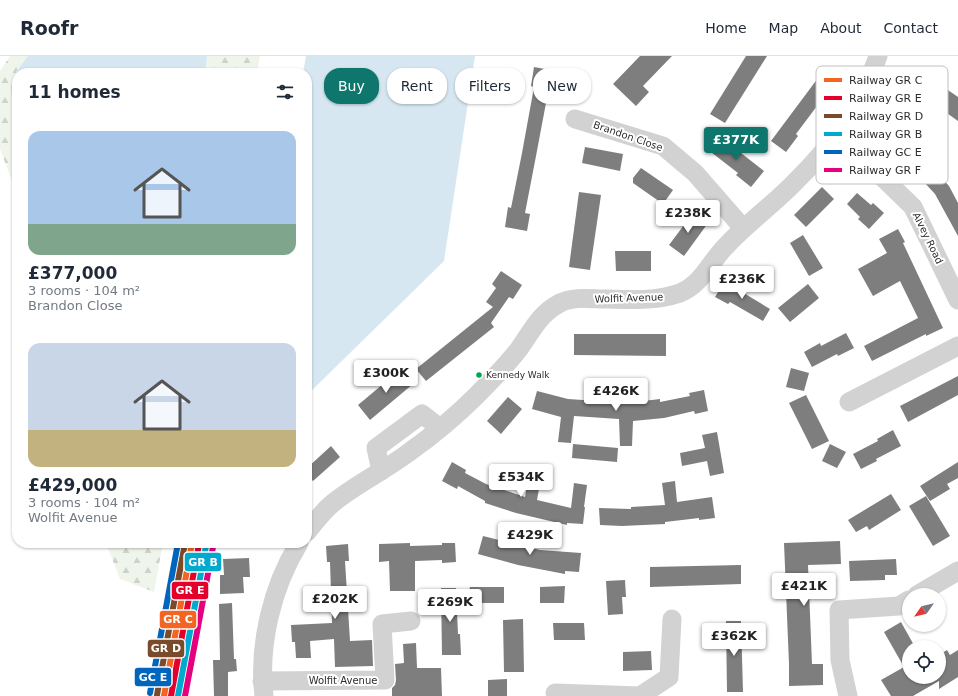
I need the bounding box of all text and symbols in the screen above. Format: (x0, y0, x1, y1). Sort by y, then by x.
text: Roofr (20, 17, 78, 39)
text: Home (705, 20, 747, 36)
text: Map (769, 20, 798, 36)
text: About (820, 20, 862, 36)
text: Contact (884, 20, 938, 36)
legend (816, 66, 948, 184)
chip: Buy (324, 68, 379, 104)
chip: Rent (387, 68, 447, 104)
chip: Filters (455, 68, 525, 104)
chip: New (533, 68, 591, 104)
text: Railway GR C (849, 74, 923, 87)
icon: filters (274, 81, 296, 103)
text: 11 homes (28, 82, 121, 102)
text: Railway GR E (849, 92, 922, 105)
text: Railway GR D (849, 110, 923, 123)
street label: Brandon Close (592, 119, 664, 153)
pin: £377K (708, 127, 764, 161)
text: Railway GR B (849, 128, 922, 141)
text: £377K (713, 132, 759, 147)
text: Railway GC E (849, 146, 922, 159)
icon: home (126, 157, 198, 229)
text: Railway GR F (849, 164, 921, 177)
pin: £238K (660, 200, 716, 234)
text: £238K (665, 205, 711, 220)
street label: Alvey Road (911, 210, 945, 266)
text: £377,000 (28, 263, 117, 283)
pin: £236K (714, 266, 770, 300)
text: £236K (719, 271, 765, 286)
text: 3 rooms · 104 m² (28, 283, 140, 298)
street label: Wolfit Avenue (594, 291, 664, 305)
text: Brandon Close (28, 298, 122, 313)
pin: £300K (358, 360, 414, 394)
text: £300K (363, 365, 409, 380)
icon: home (126, 369, 198, 441)
marker: Kennedy Walk (474, 370, 484, 380)
place label: Kennedy Walk (486, 370, 550, 380)
pin: £426K (588, 378, 644, 412)
text: £426K (593, 383, 639, 398)
pin: £534K (493, 464, 549, 498)
text: £534K (498, 469, 544, 484)
text: £429,000 (28, 475, 117, 495)
text: 3 rooms · 104 m² (28, 495, 140, 510)
text: Wolfit Avenue (28, 510, 117, 525)
pin: £429K (502, 522, 558, 556)
text: £429K (507, 527, 553, 542)
line badge: GR B (184, 552, 222, 572)
text: GR B (188, 556, 218, 569)
pin: £421K (776, 573, 832, 607)
text: £421K (781, 578, 827, 593)
line badge: GR E (171, 581, 209, 600)
text: GR E (176, 584, 204, 597)
pin: £202K (307, 586, 363, 620)
north arrow (902, 588, 946, 632)
map controls (902, 588, 946, 684)
pin: £269K (422, 589, 478, 623)
text: £202K (312, 591, 358, 606)
text: £269K (427, 594, 473, 609)
line badge: GR C (159, 610, 197, 629)
text: GR C (163, 613, 193, 626)
pin: £362K (706, 623, 762, 657)
text: £362K (711, 628, 757, 643)
line badge: GR D (147, 639, 185, 658)
button: locate (902, 640, 946, 684)
text: GR D (151, 642, 181, 655)
line badge: GC E (134, 667, 172, 687)
text: GC E (139, 671, 167, 684)
street label: Wolfit Avenue (309, 675, 377, 686)

